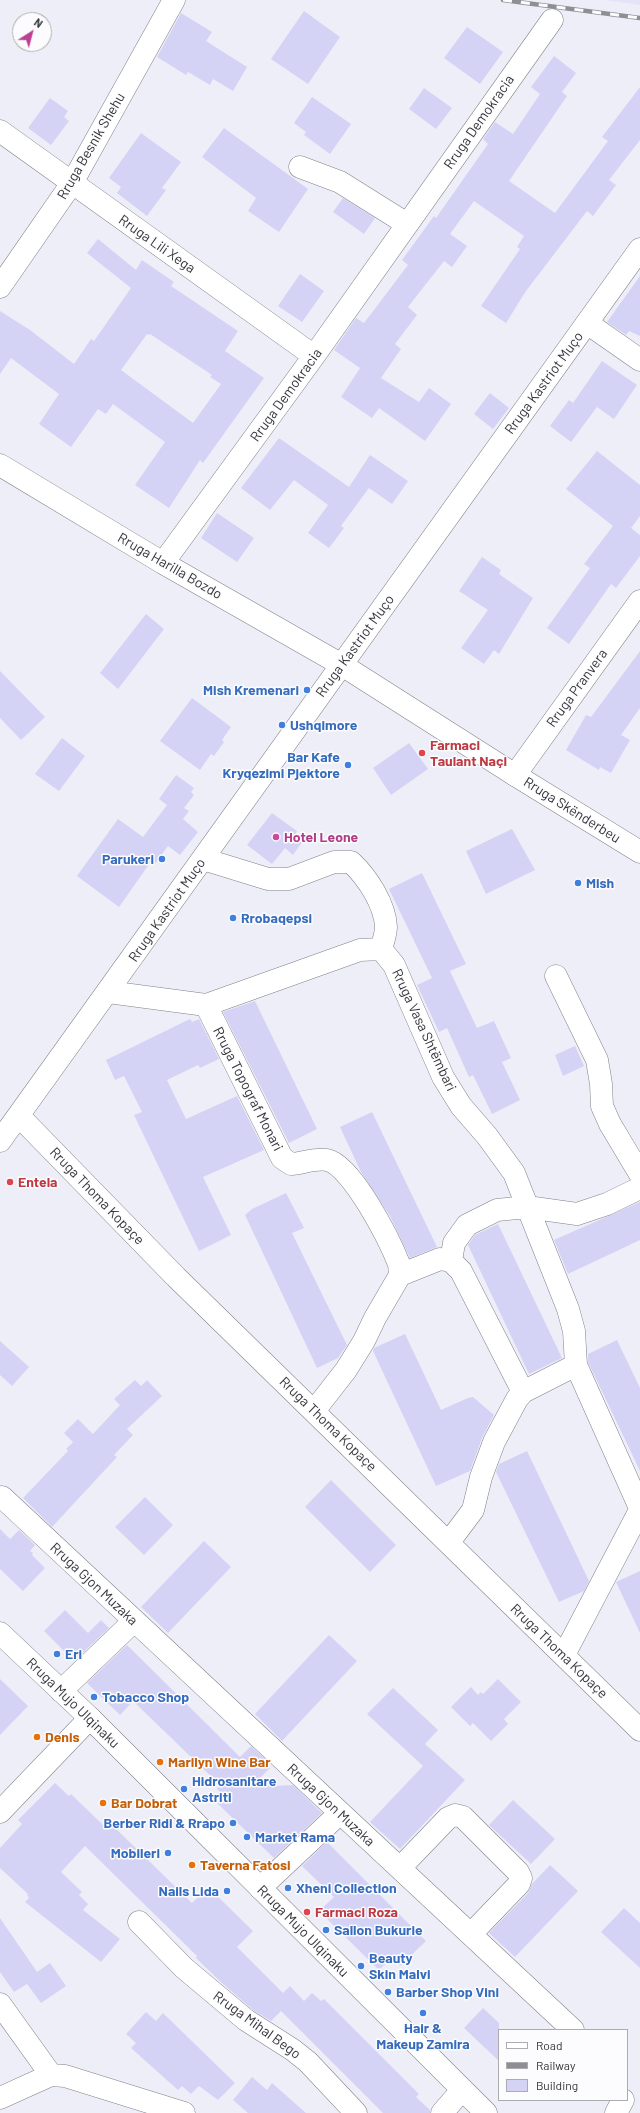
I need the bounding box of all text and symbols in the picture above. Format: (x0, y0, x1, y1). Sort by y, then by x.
north arrow (12, 12, 52, 52)
text: N (32, 15, 46, 30)
street label: Rruga Demokracia (440, 72, 518, 172)
street label: Rruga Besnik Shehu (54, 90, 128, 202)
street label: Rruga Lili Xega (115, 211, 199, 277)
street label: Rruga Kastriot Muço (501, 328, 587, 438)
street label: Rruga Demokracia (247, 345, 325, 445)
street label: Rruga Harilla Bozdo (115, 529, 225, 603)
street label: Rruga Kastriot Muço (312, 591, 398, 701)
street label: Rruga Pranvera (543, 646, 611, 730)
place label: Mish Kremenari (203, 682, 299, 698)
marker: Mish Kremenari (302, 685, 312, 695)
place label: Ushqimore (290, 717, 357, 733)
marker: Ushqimore (277, 720, 287, 730)
place label: Farmaci Taulant Naçi (430, 737, 507, 770)
marker: Farmaci Taulant Naçi (417, 748, 427, 758)
place label: Bar Kafe Kryqezimi Pjektore (223, 749, 340, 782)
marker: Bar Kafe Kryqezimi Pjektore (343, 760, 353, 770)
street label: Rruga Skënderbeu (520, 773, 624, 847)
place label: Hotel Leone (284, 829, 358, 845)
marker: Hotel Leone (271, 832, 281, 842)
place label: Parukeri (102, 851, 154, 867)
marker: Parukeri (157, 854, 167, 864)
street label: Rruga Kastriot Muço (125, 855, 209, 965)
place label: Mish (586, 875, 614, 891)
marker: Mish (573, 878, 583, 888)
place label: Rrobaqepsi (241, 910, 312, 926)
marker: Rrobaqepsi (228, 913, 238, 923)
street label: Rruga Vasa Shtëmbari (388, 966, 460, 1094)
street label: Rruga Topograf Monari (209, 1024, 287, 1154)
street label: Rruga Thoma Kopaçe (46, 1144, 148, 1248)
place label: Entela (18, 1174, 58, 1190)
marker: Entela (5, 1177, 15, 1187)
street label: Rruga Thoma Kopaçe (276, 1373, 380, 1475)
street label: Rruga Gjon Muzaka (47, 1539, 141, 1629)
street label: Rruga Thoma Kopaçe (507, 1600, 611, 1702)
place label: Eri (65, 1646, 82, 1662)
marker: Eri (52, 1649, 62, 1659)
street label: Rruga Mujo Ulqinaku (23, 1654, 123, 1752)
place label: Tobacco Shop (102, 1689, 189, 1705)
marker: Tobacco Shop (89, 1692, 99, 1702)
place label: Denis (45, 1729, 80, 1745)
marker: Denis (32, 1732, 42, 1742)
place label: Marilyn Wine Bar (168, 1754, 271, 1770)
marker: Marilyn Wine Bar (155, 1757, 165, 1767)
street label: Rruga Gjon Muzaka (284, 1760, 378, 1850)
place label: Hidrosanitare Astriti (192, 1773, 276, 1806)
marker: Hidrosanitare Astriti (179, 1784, 189, 1794)
place label: Bar Dobrat (111, 1795, 177, 1811)
marker: Bar Dobrat (98, 1798, 108, 1808)
place label: Berber Ridi & Rrapo (104, 1815, 225, 1831)
marker: Berber Ridi & Rrapo (228, 1818, 238, 1828)
place label: Market Rama (255, 1829, 335, 1845)
marker: Market Rama (242, 1832, 252, 1842)
place label: Mobileri (111, 1845, 160, 1861)
marker: Mobileri (163, 1848, 173, 1858)
place label: Taverna Fatosi (200, 1857, 291, 1873)
marker: Taverna Fatosi (187, 1860, 197, 1870)
place label: Xheni Collection (296, 1880, 397, 1896)
street label: Rruga Mujo Ulqinaku (254, 1882, 352, 1980)
place label: Nails Lida (159, 1883, 219, 1899)
marker: Xheni Collection (283, 1883, 293, 1893)
marker: Nails Lida (222, 1886, 232, 1896)
place label: Farmaci Roza (315, 1904, 398, 1920)
marker: Farmaci Roza (302, 1907, 312, 1917)
place label: Sallon Bukurie (334, 1922, 423, 1938)
marker: Sallon Bukurie (321, 1925, 331, 1935)
place label: Beauty Skin Malvi (369, 1950, 430, 1982)
marker: Beauty Skin Malvi (356, 1961, 366, 1971)
place label: Barber Shop Vini (396, 1984, 499, 2000)
marker: Barber Shop Vini (383, 1987, 393, 1997)
street label: Rruga Mihal Bego (210, 1988, 304, 2062)
marker: Hair & Makeup Zamira (418, 2008, 428, 2018)
place label: Hair & Makeup Zamira (376, 2020, 470, 2052)
legend (498, 2029, 628, 2101)
text: Road (536, 2038, 563, 2052)
text: Railway (536, 2058, 575, 2072)
text: Building (536, 2078, 578, 2092)

